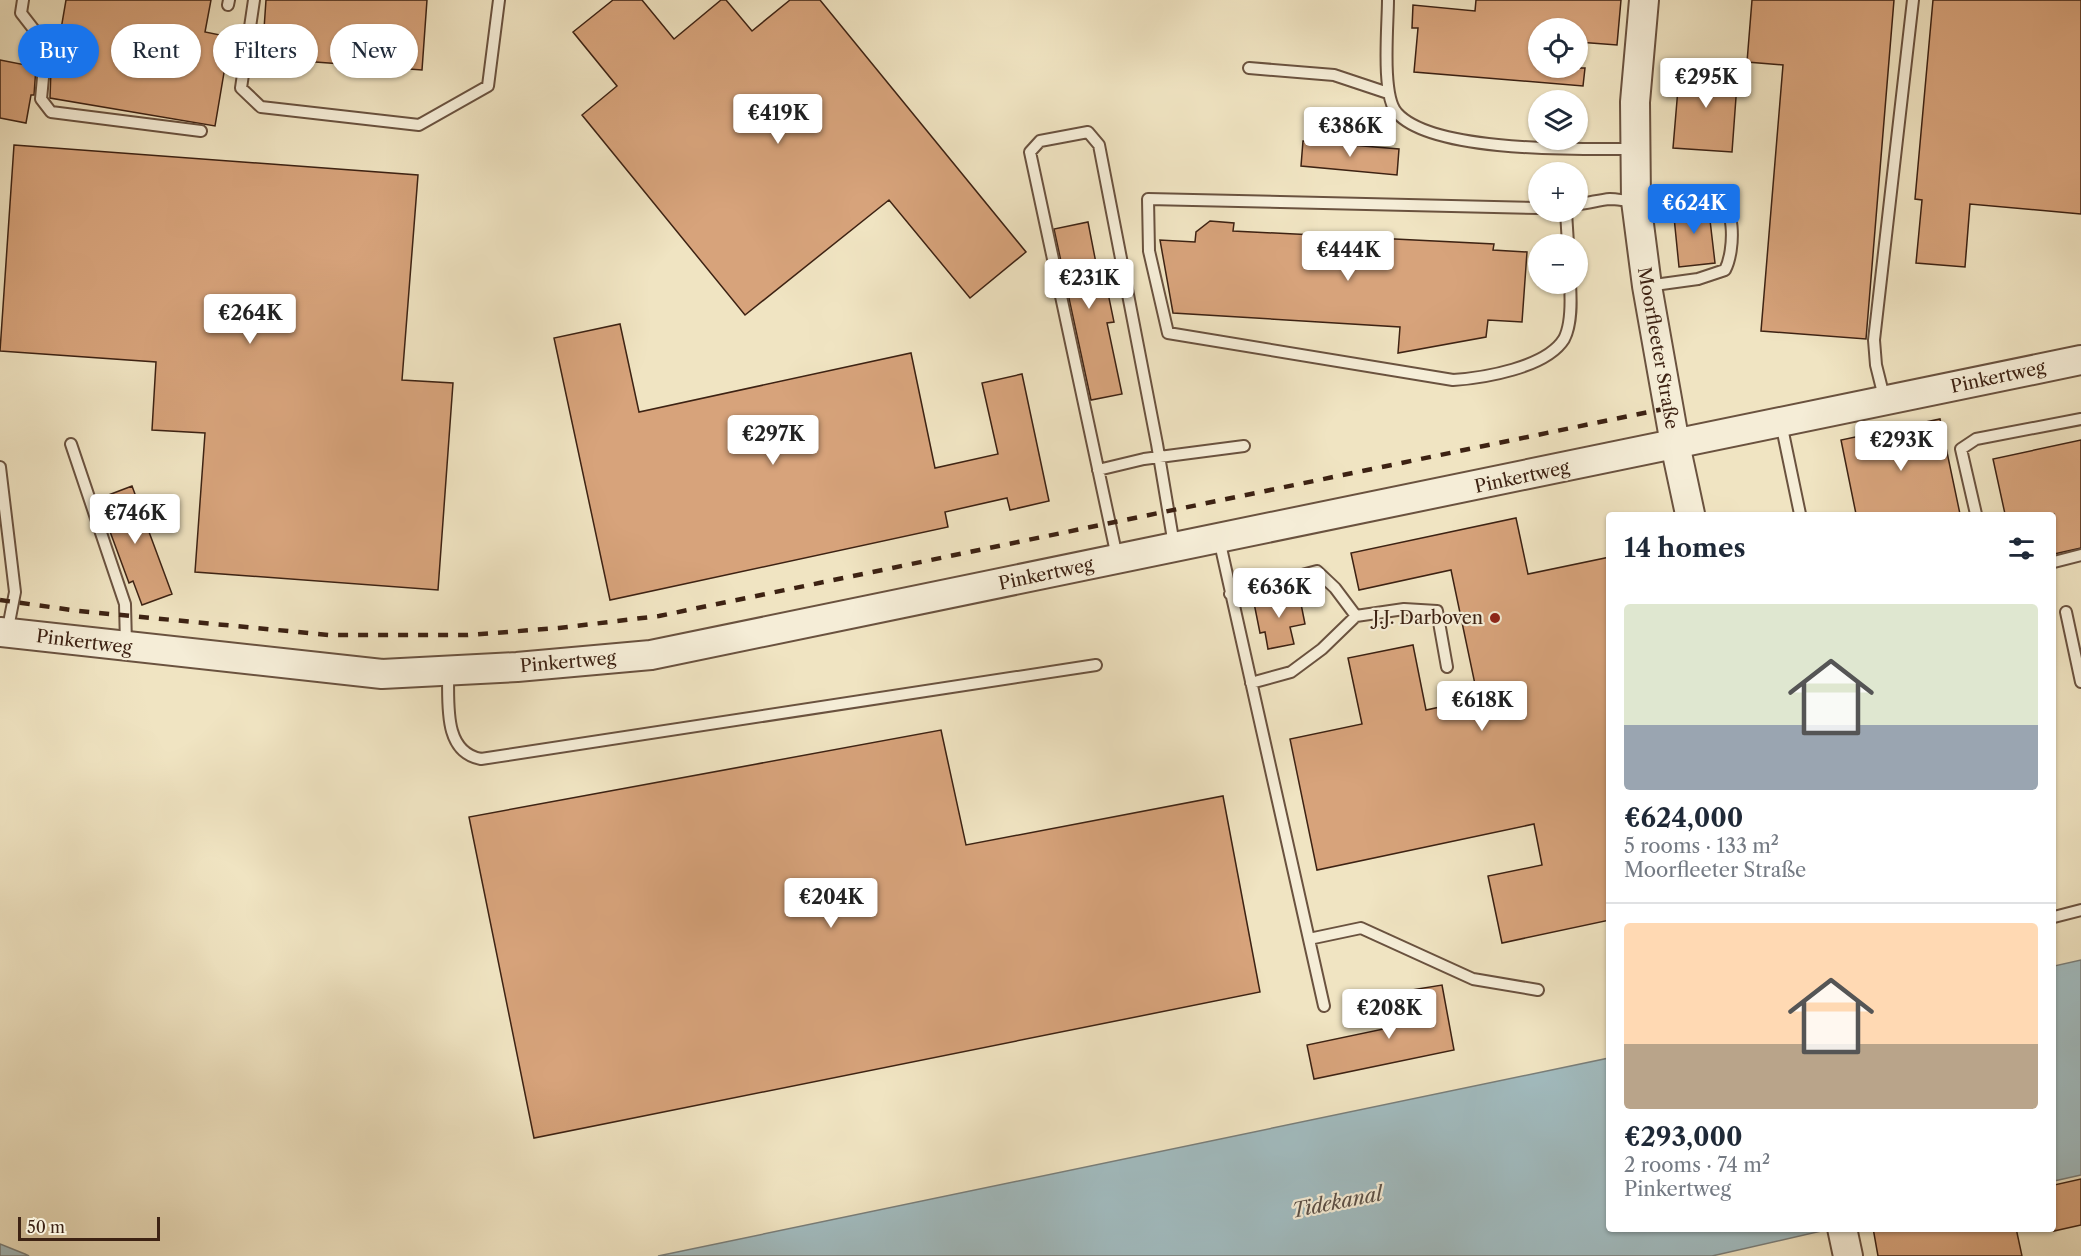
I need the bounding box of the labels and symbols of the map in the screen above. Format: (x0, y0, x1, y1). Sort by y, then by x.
pin: €295K (1664, 58, 1748, 109)
pin: €419K (736, 94, 820, 145)
pin: €386K (1308, 107, 1392, 158)
pin: €624K (1652, 184, 1736, 235)
pin: €444K (1306, 231, 1390, 282)
pin: €231K (1047, 259, 1131, 310)
street label: Moorfleeter Straße (1633, 265, 1683, 431)
pin: €264K (208, 294, 292, 345)
street label: Pinkertweg (1949, 356, 2048, 398)
pin: €297K (731, 415, 815, 466)
pin: €293K (1859, 421, 1943, 472)
street label: Pinkertweg (1473, 456, 1572, 498)
pin: €746K (93, 494, 177, 545)
street label: Pinkertweg (997, 553, 1096, 595)
pin: €636K (1237, 568, 1321, 619)
place label: J.J. Darboven (1370, 607, 1483, 629)
marker: J.J. Darboven (1488, 611, 1502, 625)
street label: Pinkertweg (35, 625, 134, 659)
street label: Pinkertweg (519, 647, 617, 677)
pin: €618K (1440, 681, 1524, 732)
pin: €204K (789, 878, 873, 929)
pin: €208K (1347, 989, 1431, 1040)
water label: Tidekanal (1290, 1181, 1387, 1223)
scale bar (18, 1214, 160, 1242)

